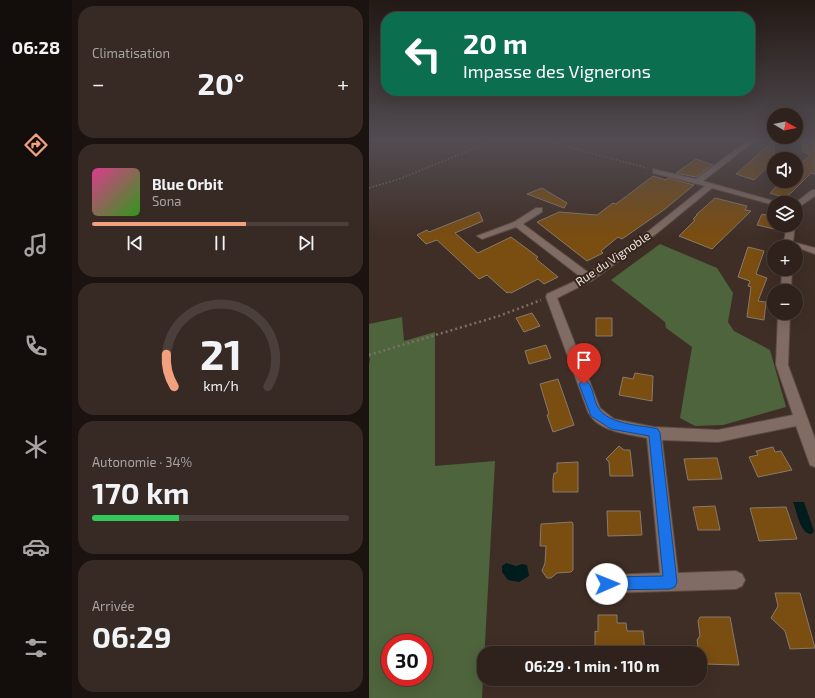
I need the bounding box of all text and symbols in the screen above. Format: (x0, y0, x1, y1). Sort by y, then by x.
text: 20 m (463, 26, 528, 60)
icon: left (397, 28, 449, 80)
text: 06:28 (12, 36, 60, 58)
text: Climatisation (92, 45, 170, 61)
text: Impasse des Vignerons (463, 60, 651, 82)
text: 20° (198, 65, 244, 101)
text: − (92, 70, 105, 96)
text: + (337, 70, 349, 96)
north arrow (767, 108, 803, 144)
map controls (767, 108, 803, 320)
icon: directions (22, 131, 50, 159)
button: sound (767, 152, 803, 188)
text: Blue Orbit (152, 175, 223, 193)
text: Sona (152, 193, 181, 209)
button: layers (767, 196, 803, 232)
street label: Rue du Vignoble (572, 228, 652, 288)
icon: music (22, 231, 50, 259)
icon: previous (124, 232, 146, 254)
icon: pause (209, 232, 231, 254)
icon: next (295, 232, 317, 254)
button: + (767, 240, 803, 276)
button: − (767, 284, 803, 320)
text: 21 (199, 328, 242, 378)
icon: phone (22, 332, 50, 360)
pin (567, 343, 601, 384)
icon: arrive (573, 349, 595, 371)
text: km/h (203, 377, 238, 394)
icon: climate (22, 433, 50, 461)
text: Autonomie · 34% (92, 454, 192, 470)
text: 170 km (92, 474, 189, 510)
icon: car (22, 533, 50, 561)
position arrow (586, 563, 628, 605)
text: Arrivée (92, 598, 135, 614)
text: 06:29 (92, 618, 171, 654)
icon: filters (22, 634, 50, 662)
speed limit sign: 30 (381, 634, 433, 686)
text: 06:29 · 1 min · 110 m (524, 657, 660, 675)

